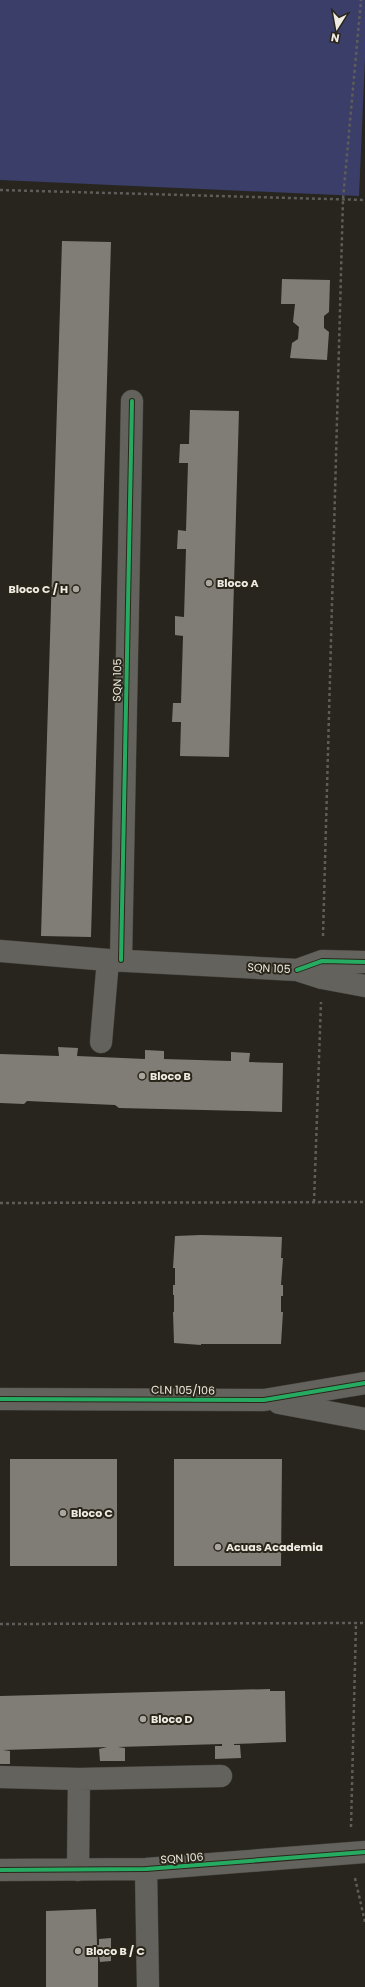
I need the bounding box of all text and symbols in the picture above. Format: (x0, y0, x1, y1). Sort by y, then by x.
north arrow (317, 8, 357, 48)
text: N (330, 29, 341, 46)
place label: Bloco A (217, 575, 259, 591)
marker: Bloco A (204, 578, 214, 588)
place label: Bloco C / H (8, 581, 68, 597)
marker: Bloco C / H (71, 584, 81, 594)
street label: SQN 105 (109, 658, 125, 702)
street label: SQN 105 (247, 959, 291, 977)
place label: Bloco B (150, 1068, 191, 1084)
marker: Bloco B (137, 1071, 147, 1081)
street label: CLN 105/106 (151, 1381, 215, 1399)
place label: Bloco C (71, 1505, 113, 1521)
marker: Bloco C (58, 1508, 68, 1518)
place label: Acuas Academia (226, 1539, 323, 1555)
marker: Acuas Academia (213, 1542, 223, 1552)
place label: Bloco D (151, 1711, 193, 1727)
marker: Bloco D (138, 1714, 148, 1724)
street label: SQN 106 (160, 1849, 204, 1867)
place label: Bloco B / C (86, 1943, 145, 1959)
marker: Bloco B / C (73, 1946, 83, 1956)

